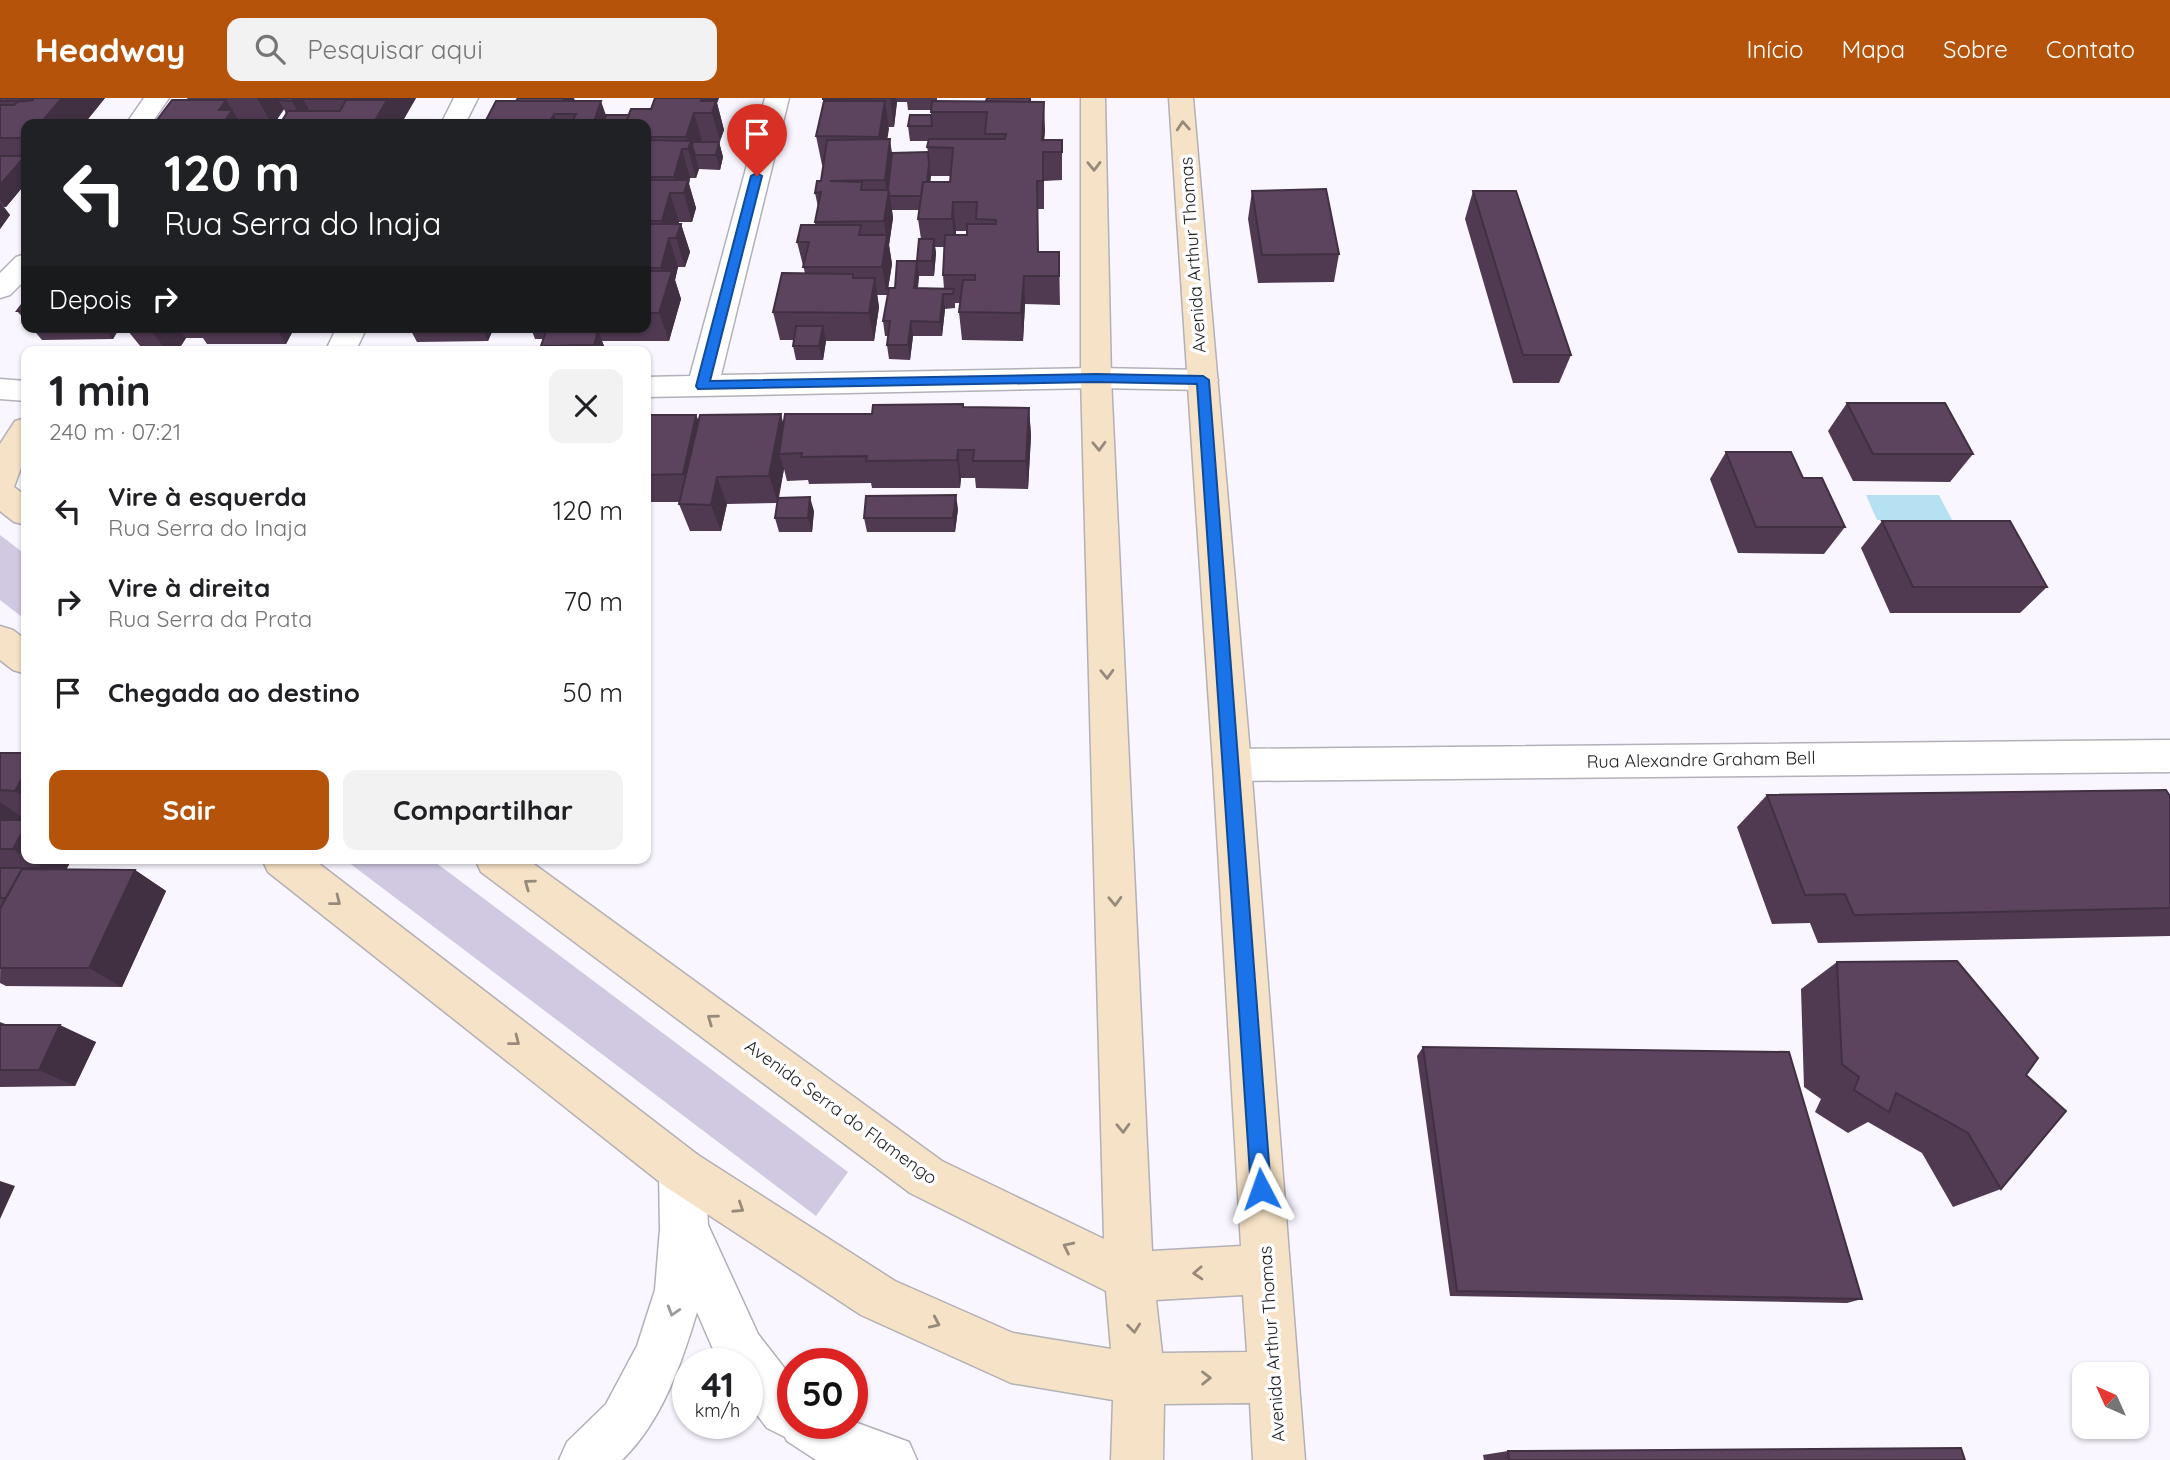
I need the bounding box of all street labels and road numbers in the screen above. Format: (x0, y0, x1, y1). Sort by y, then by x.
street label: Avenida Arthur Thomas (1174, 156, 1211, 354)
street label: Rua Alexandre Graham Bell (1586, 746, 1816, 773)
street label: Avenida Serra do Flamengo (741, 1034, 942, 1189)
street label: Avenida Arthur Thomas (1253, 1245, 1290, 1443)

